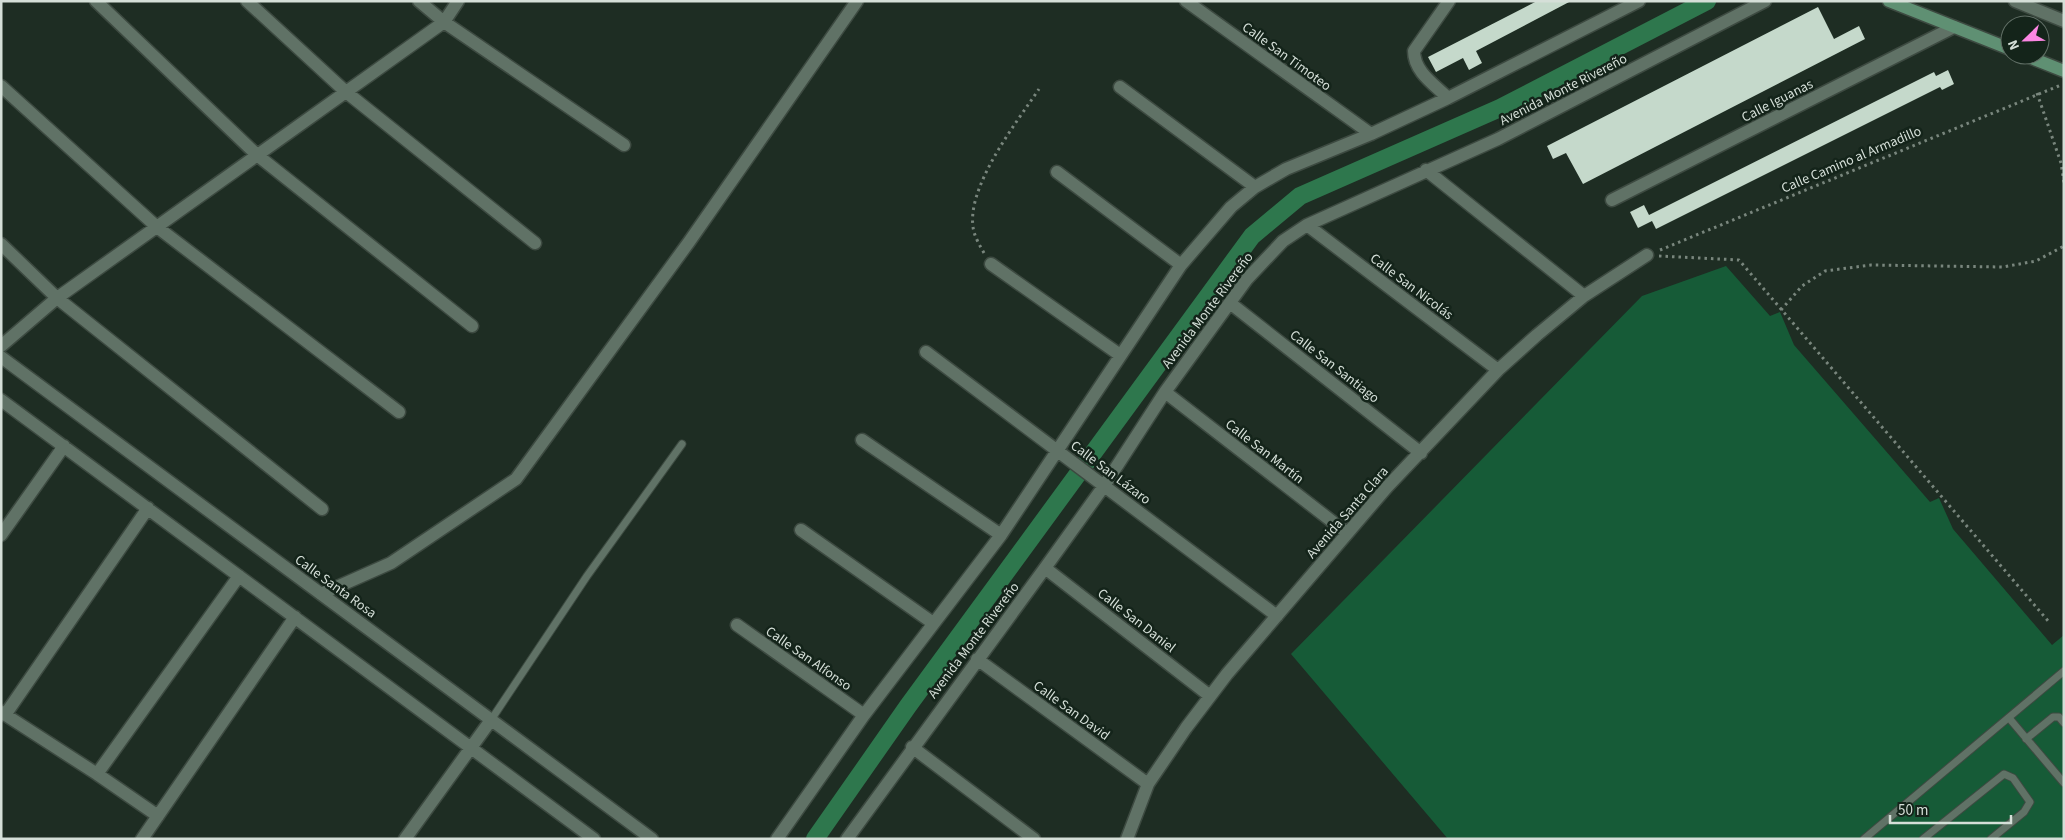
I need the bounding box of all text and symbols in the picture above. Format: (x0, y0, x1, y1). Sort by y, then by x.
north arrow (2000, 15, 2050, 65)
street label: Calle San Timoteo (1238, 18, 1335, 96)
text: N (2003, 36, 2025, 53)
street label: Avenida Monte Rivereño (1496, 49, 1631, 131)
street label: Calle Iguanas (1738, 74, 1817, 127)
street label: Calle Camino al Armadillo (1778, 121, 1925, 199)
street label: Avenida Monte Rivereño (1157, 248, 1258, 373)
street label: Calle San Nicolás (1366, 249, 1457, 325)
street label: Calle San Santiago (1285, 325, 1383, 408)
street label: Calle San Martín (1221, 415, 1308, 489)
street label: Calle San Lázaro (1066, 436, 1155, 510)
street label: Avenida Santa Clara (1302, 462, 1393, 563)
street label: Calle Santa Rosa (290, 550, 380, 623)
street label: Avenida Monte Rivereño (923, 578, 1024, 703)
street label: Calle San Daniel (1093, 584, 1180, 658)
street label: Calle San Alfonso (761, 622, 855, 696)
street label: Calle San David (1029, 676, 1114, 745)
scale bar (1890, 792, 2011, 824)
text: 50 m (1898, 800, 1928, 821)

